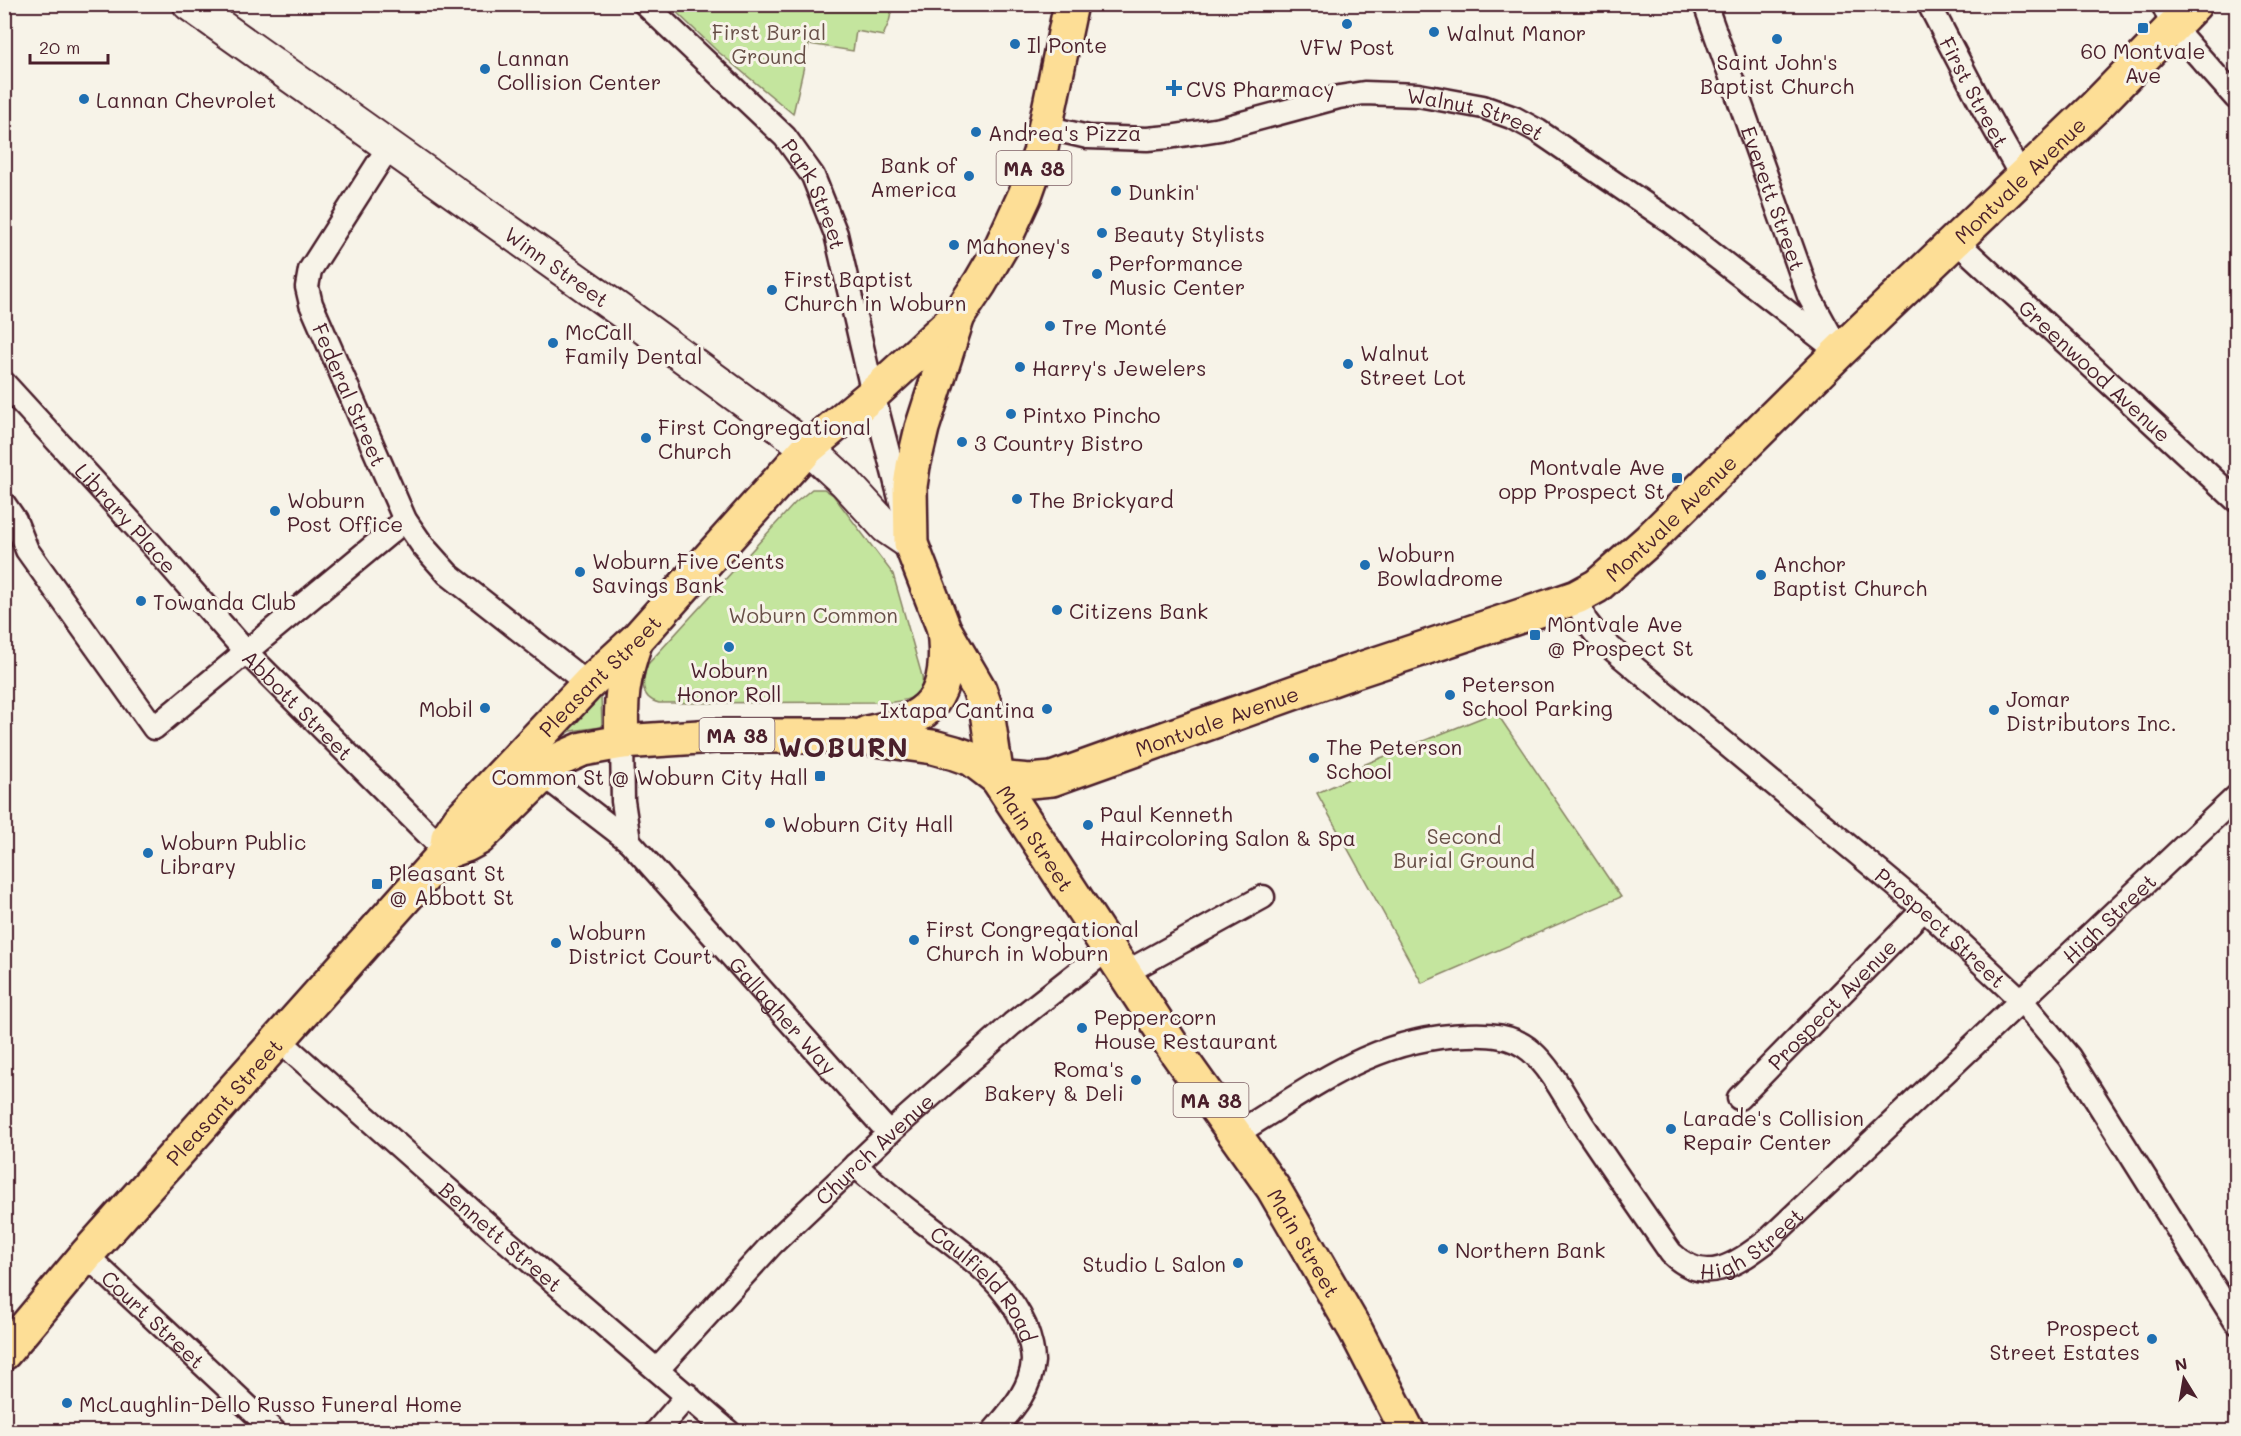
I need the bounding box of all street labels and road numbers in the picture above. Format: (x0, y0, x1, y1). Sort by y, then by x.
street label: First Street (1935, 32, 2016, 152)
street label: Walnut Street (1407, 81, 1550, 145)
street label: Montvale Avenue (1948, 110, 2091, 249)
street label: Everett Street (1736, 122, 1812, 274)
street label: Park Street (777, 133, 853, 252)
road number: MA 38 (996, 151, 1072, 185)
street label: Winn Street (500, 220, 615, 312)
street label: Greenwood Avenue (2014, 293, 2177, 447)
street label: Federal Street (307, 318, 393, 470)
street label: Montvale Avenue (1599, 448, 1742, 587)
street label: Library Place (70, 457, 183, 578)
street label: Pleasant Street (532, 609, 666, 742)
street label: Abbott Street (237, 643, 360, 766)
street label: Montvale Avenue (1131, 679, 1302, 762)
road number: MA 38 (700, 718, 774, 752)
street label: Main Street (991, 779, 1081, 896)
street label: Prospect Street (1870, 861, 2012, 993)
street label: High Street (2056, 867, 2161, 968)
street label: Prospect Avenue (1761, 932, 1902, 1075)
street label: Gallagher Way (724, 950, 843, 1079)
street label: Pleasant Street (159, 1032, 287, 1171)
road number: MA 38 (1174, 1083, 1248, 1117)
street label: Church Avenue (809, 1087, 939, 1210)
street label: Bennett Street (434, 1175, 569, 1297)
street label: Main Street (1262, 1183, 1347, 1302)
street label: High Street (1700, 1201, 1808, 1284)
street label: Caulfield Road (926, 1219, 1043, 1345)
street label: Court Street (96, 1263, 211, 1374)

